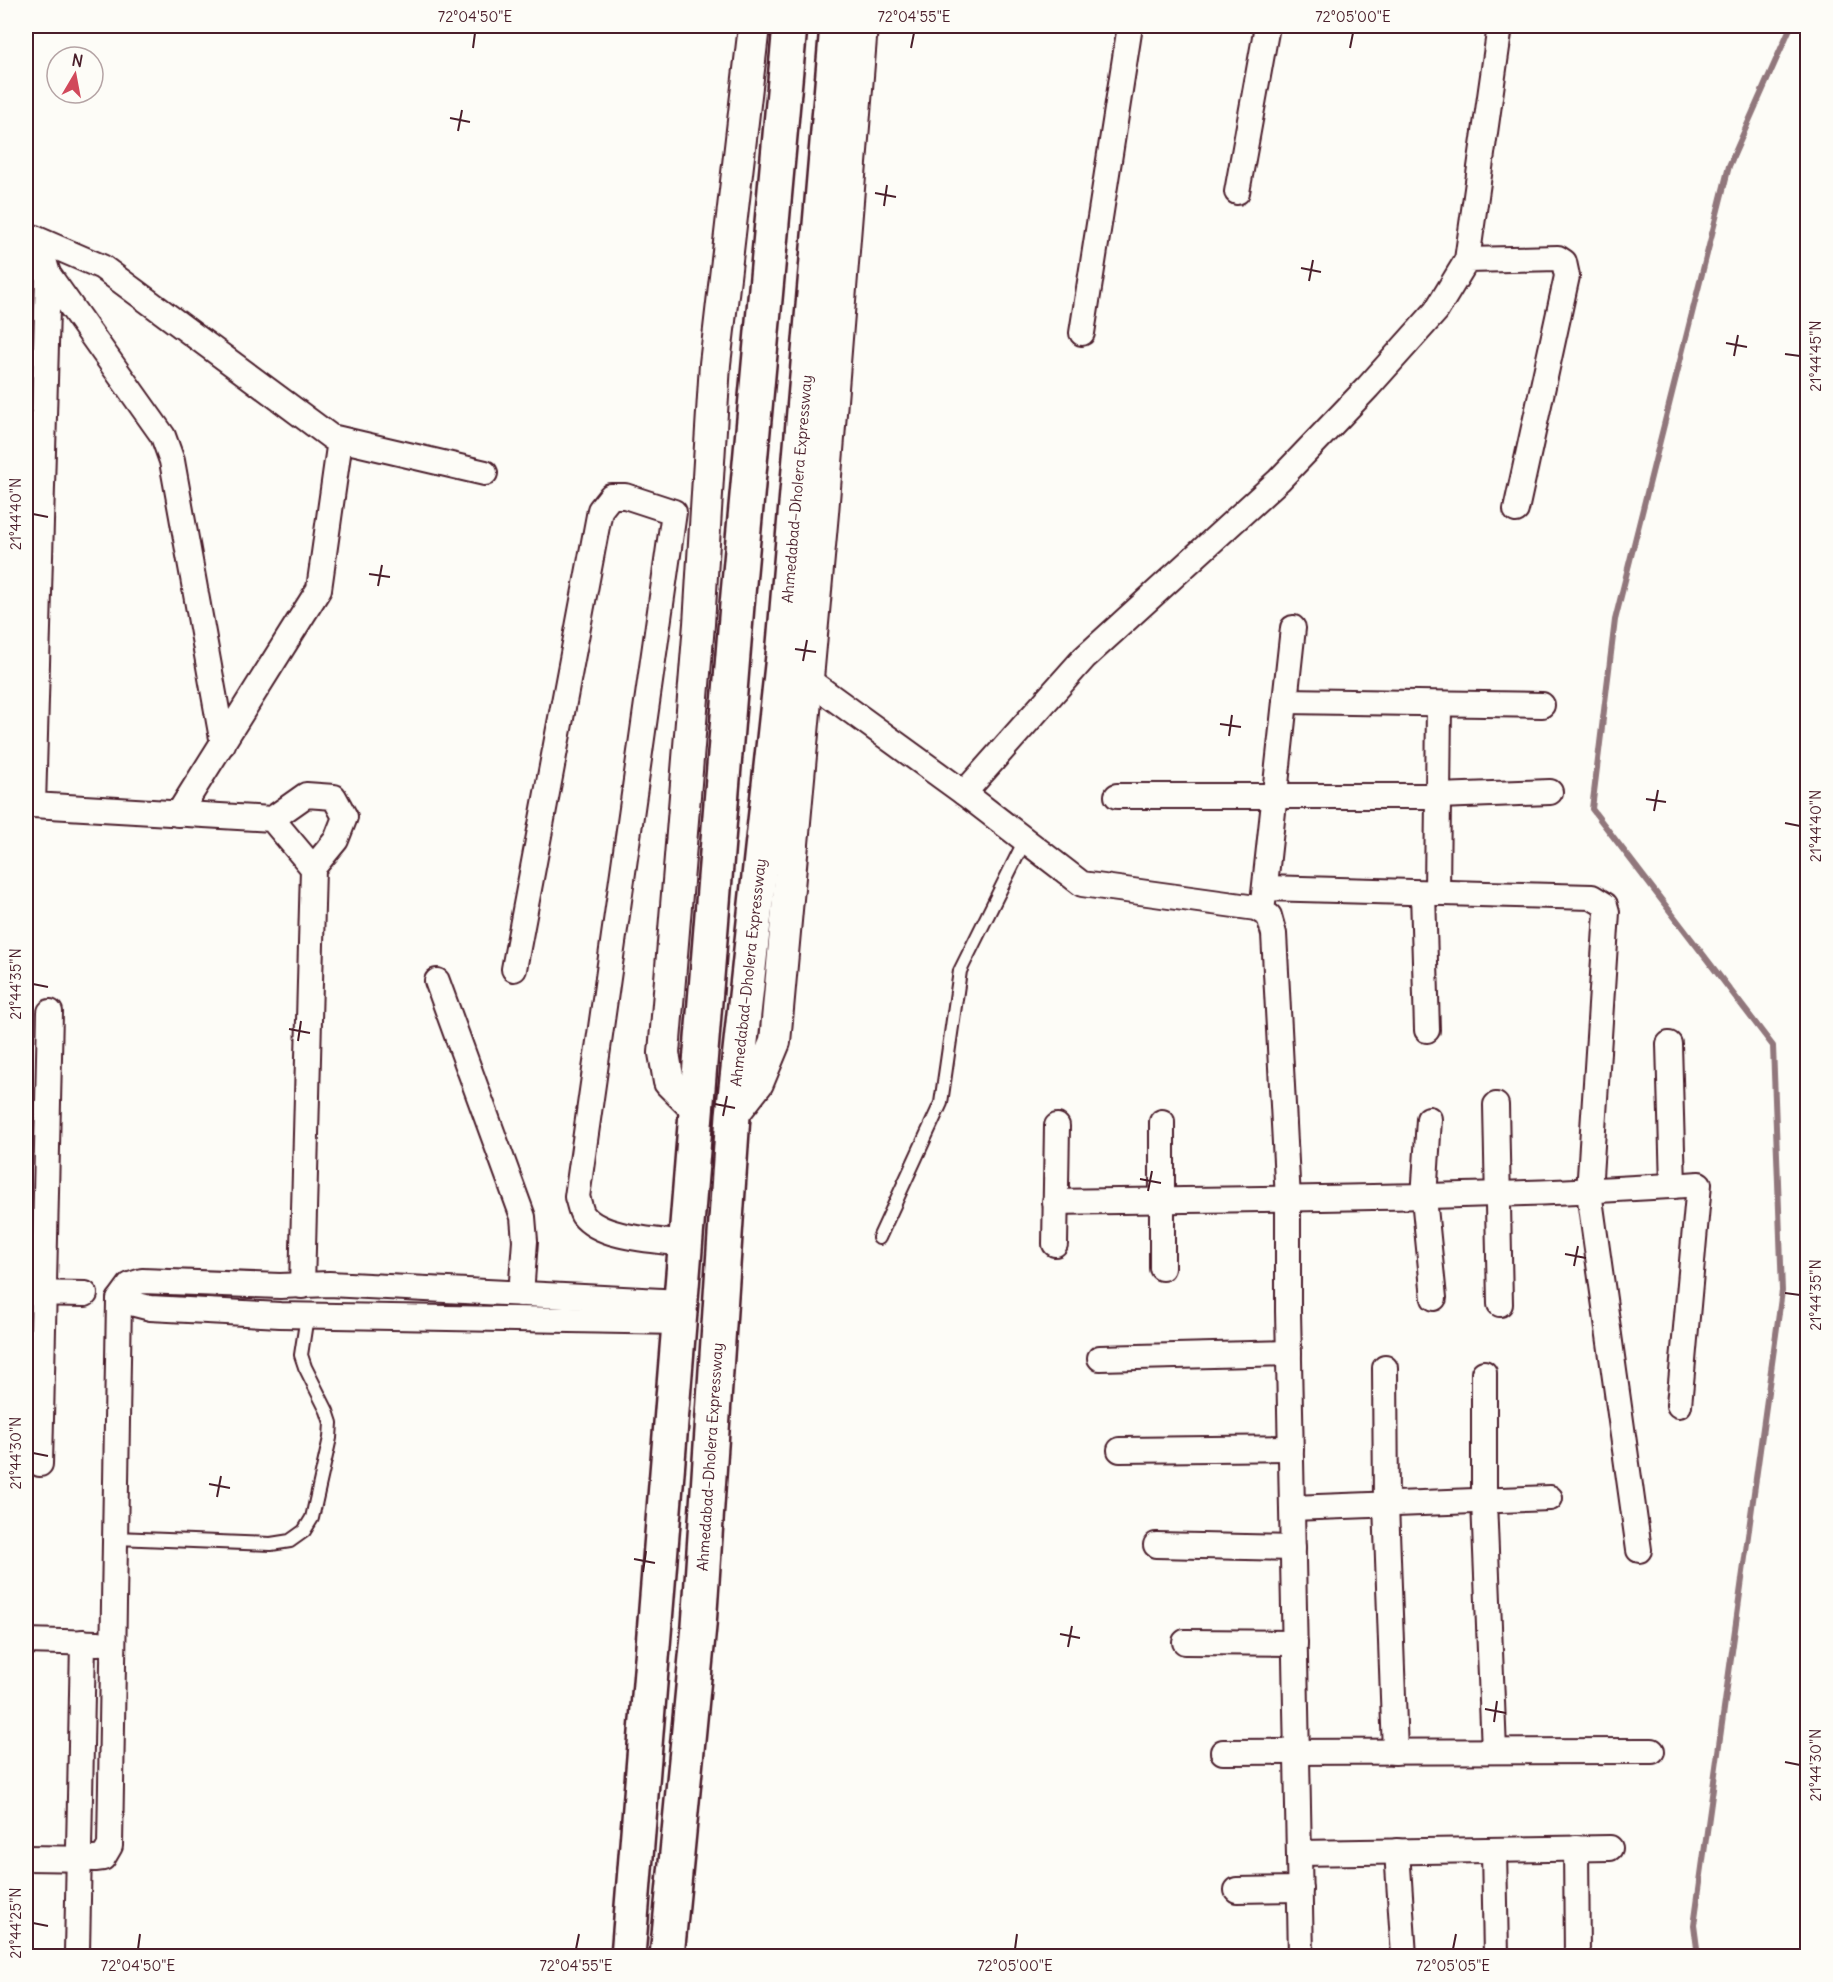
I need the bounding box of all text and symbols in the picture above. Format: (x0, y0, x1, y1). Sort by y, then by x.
text: 72°04'50"E (438, 7, 512, 26)
text: 72°04'55"E (877, 7, 951, 26)
text: 72°05'00"E (1315, 7, 1391, 26)
north arrow (45, 45, 105, 105)
text: N (70, 49, 85, 71)
text: 21°44'45"N (1806, 320, 1825, 392)
street label: Ahmedabad–Dholera Expressway (778, 374, 816, 604)
text: 21°44'40"N (6, 478, 25, 550)
text: 21°44'40"N (1806, 790, 1825, 862)
street label: Ahmedabad–Dholera Expressway (726, 858, 770, 1087)
text: 21°44'35"N (6, 948, 25, 1020)
text: 21°44'35"N (1806, 1259, 1825, 1331)
street label: Ahmedabad–Dholera Expressway (693, 1342, 727, 1572)
text: 21°44'30"N (6, 1417, 25, 1489)
text: 21°44'30"N (1806, 1729, 1825, 1801)
text: 21°44'25"N (6, 1887, 25, 1959)
text: 72°04'50"E (101, 1956, 175, 1975)
text: 72°04'55"E (539, 1956, 613, 1975)
text: 72°05'00"E (977, 1956, 1053, 1975)
text: 72°05'05"E (1416, 1956, 1490, 1975)

